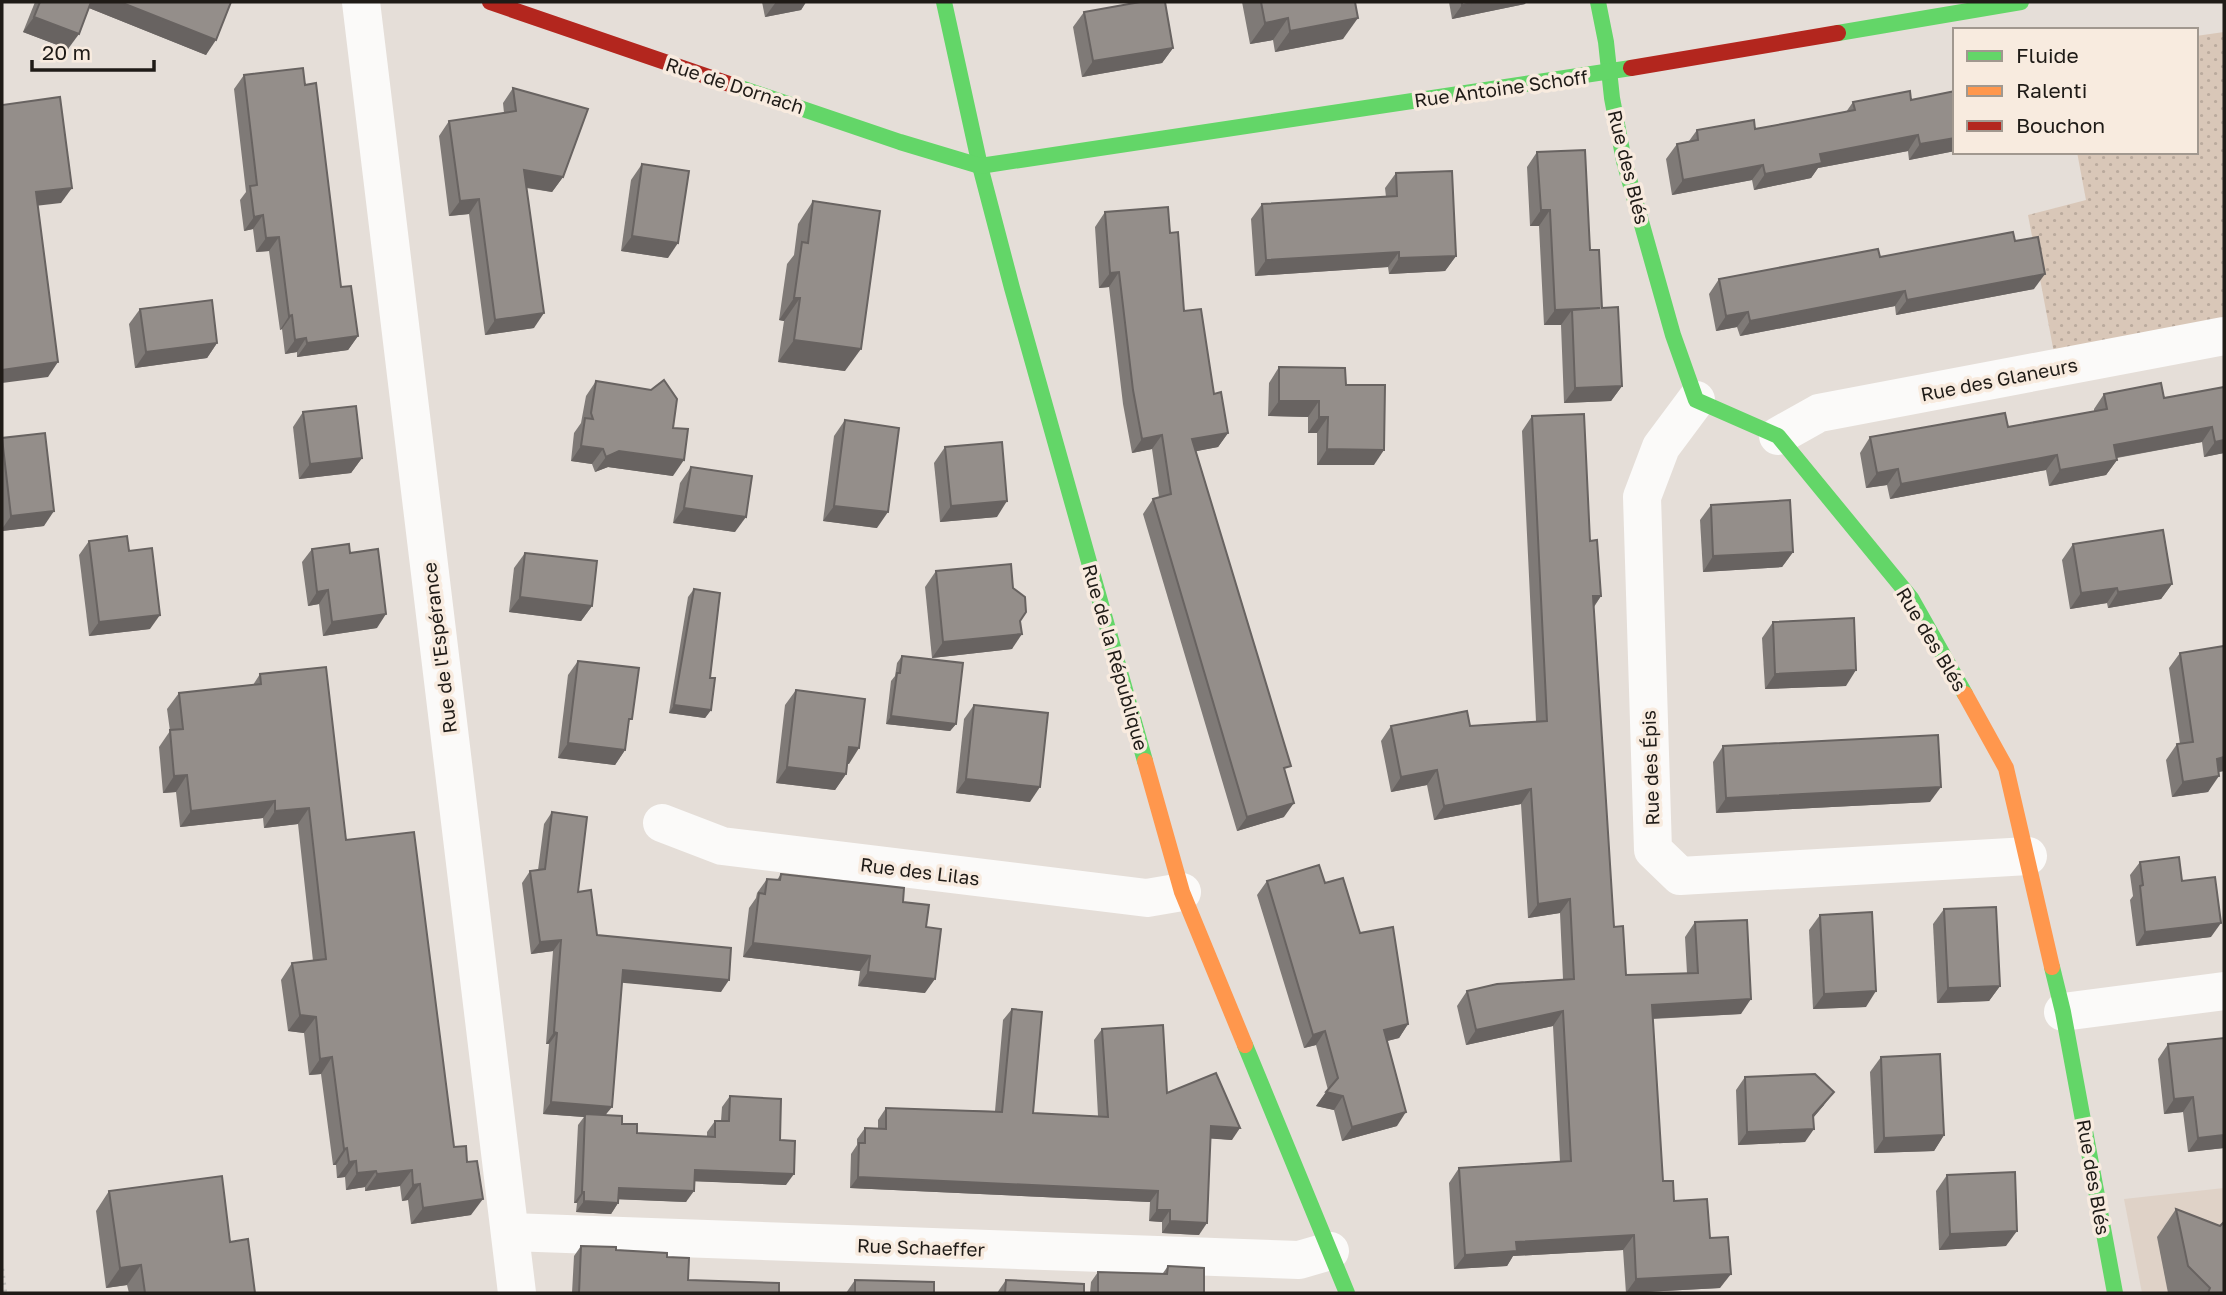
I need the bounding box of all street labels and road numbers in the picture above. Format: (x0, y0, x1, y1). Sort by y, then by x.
street label: Rue de Dornach (663, 52, 807, 118)
street label: Rue Antoine Schoff (1413, 64, 1589, 112)
street label: Rue des Blés (1604, 107, 1654, 227)
street label: Rue des Glaneurs (1919, 353, 2079, 405)
street label: Rue de l'Espérance (417, 561, 461, 735)
street label: Rue de la République (1078, 561, 1154, 753)
street label: Rue des Blés (1892, 583, 1972, 695)
street label: Rue des Épis (1636, 710, 1664, 826)
street label: Rue des Lilas (859, 852, 981, 890)
street label: Rue des Blés (2073, 1117, 2115, 1237)
street label: Rue Schaeffer (857, 1233, 986, 1261)

